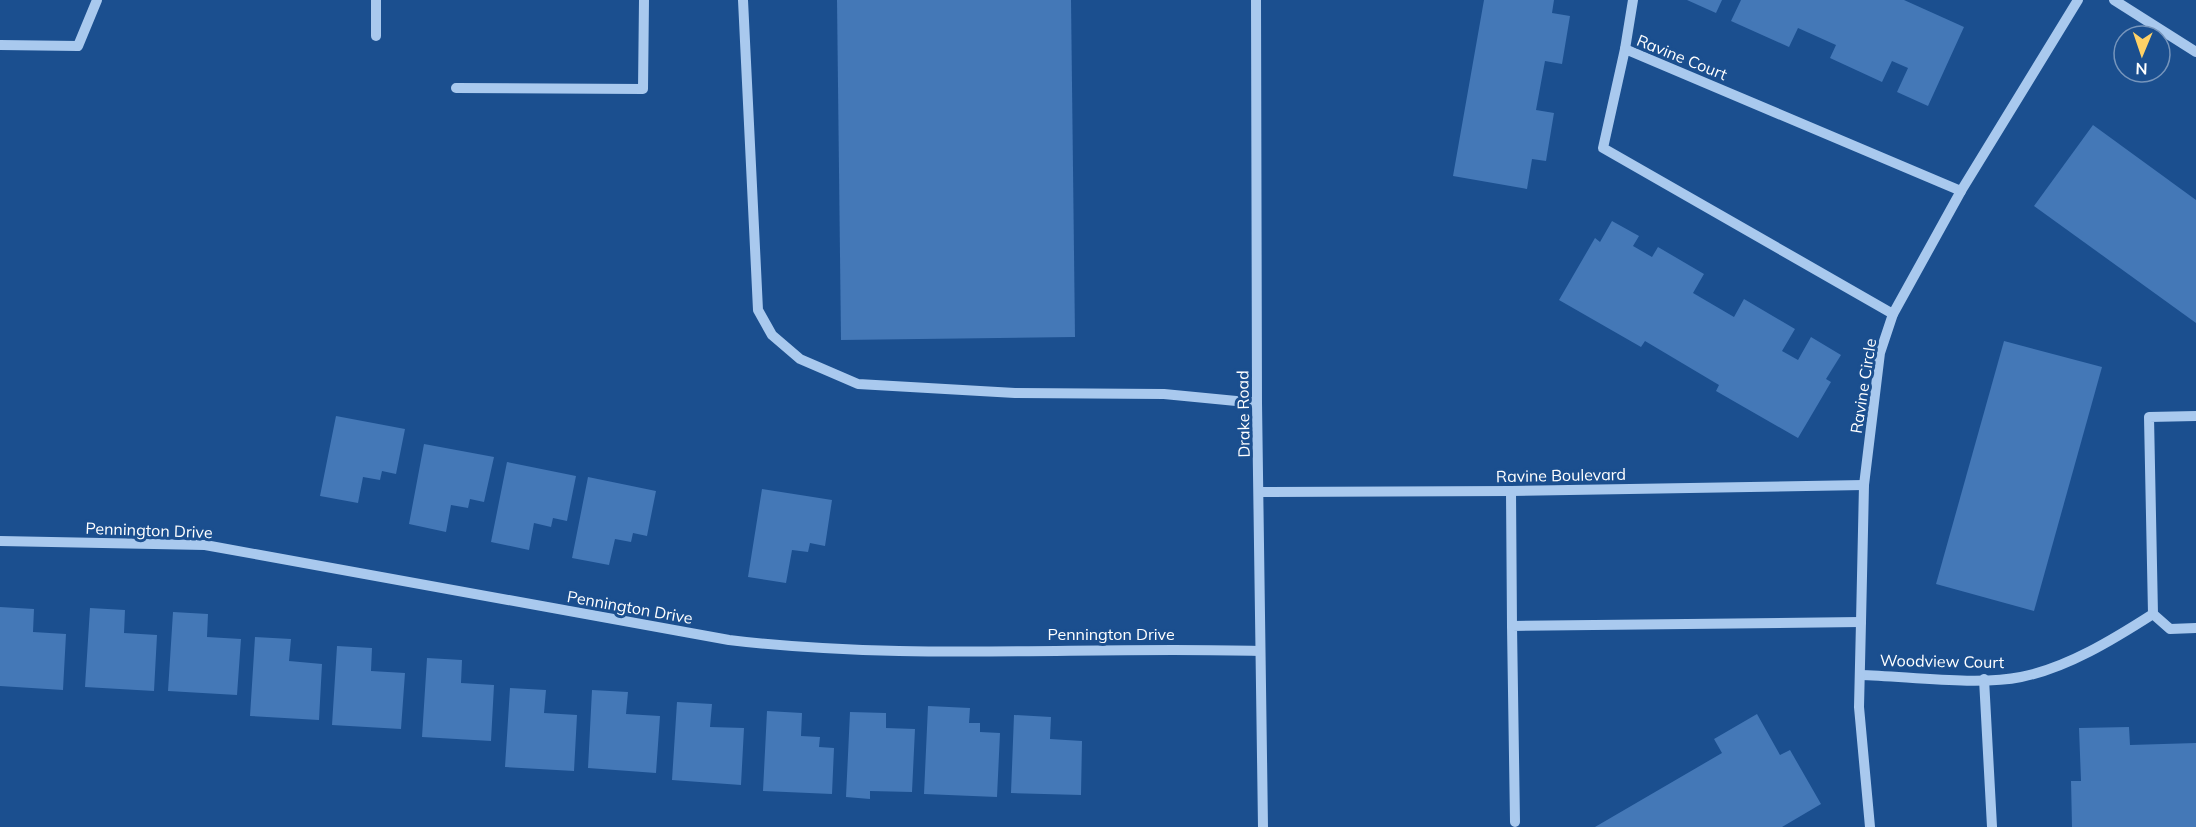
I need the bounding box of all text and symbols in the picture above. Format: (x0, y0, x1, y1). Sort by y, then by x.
north arrow (2112, 24, 2172, 84)
street label: Ravine Court (1634, 30, 1730, 84)
text: N (2135, 59, 2148, 79)
street label: Ravine Circle (1846, 337, 1880, 435)
street label: Drake Road (1232, 370, 1254, 458)
street label: Ravine Boulevard (1496, 464, 1626, 486)
street label: Pennington Drive (85, 518, 213, 542)
street label: Pennington Drive (566, 586, 694, 628)
street label: Pennington Drive (1047, 624, 1175, 644)
street label: Woodview Court (1880, 650, 2005, 672)

